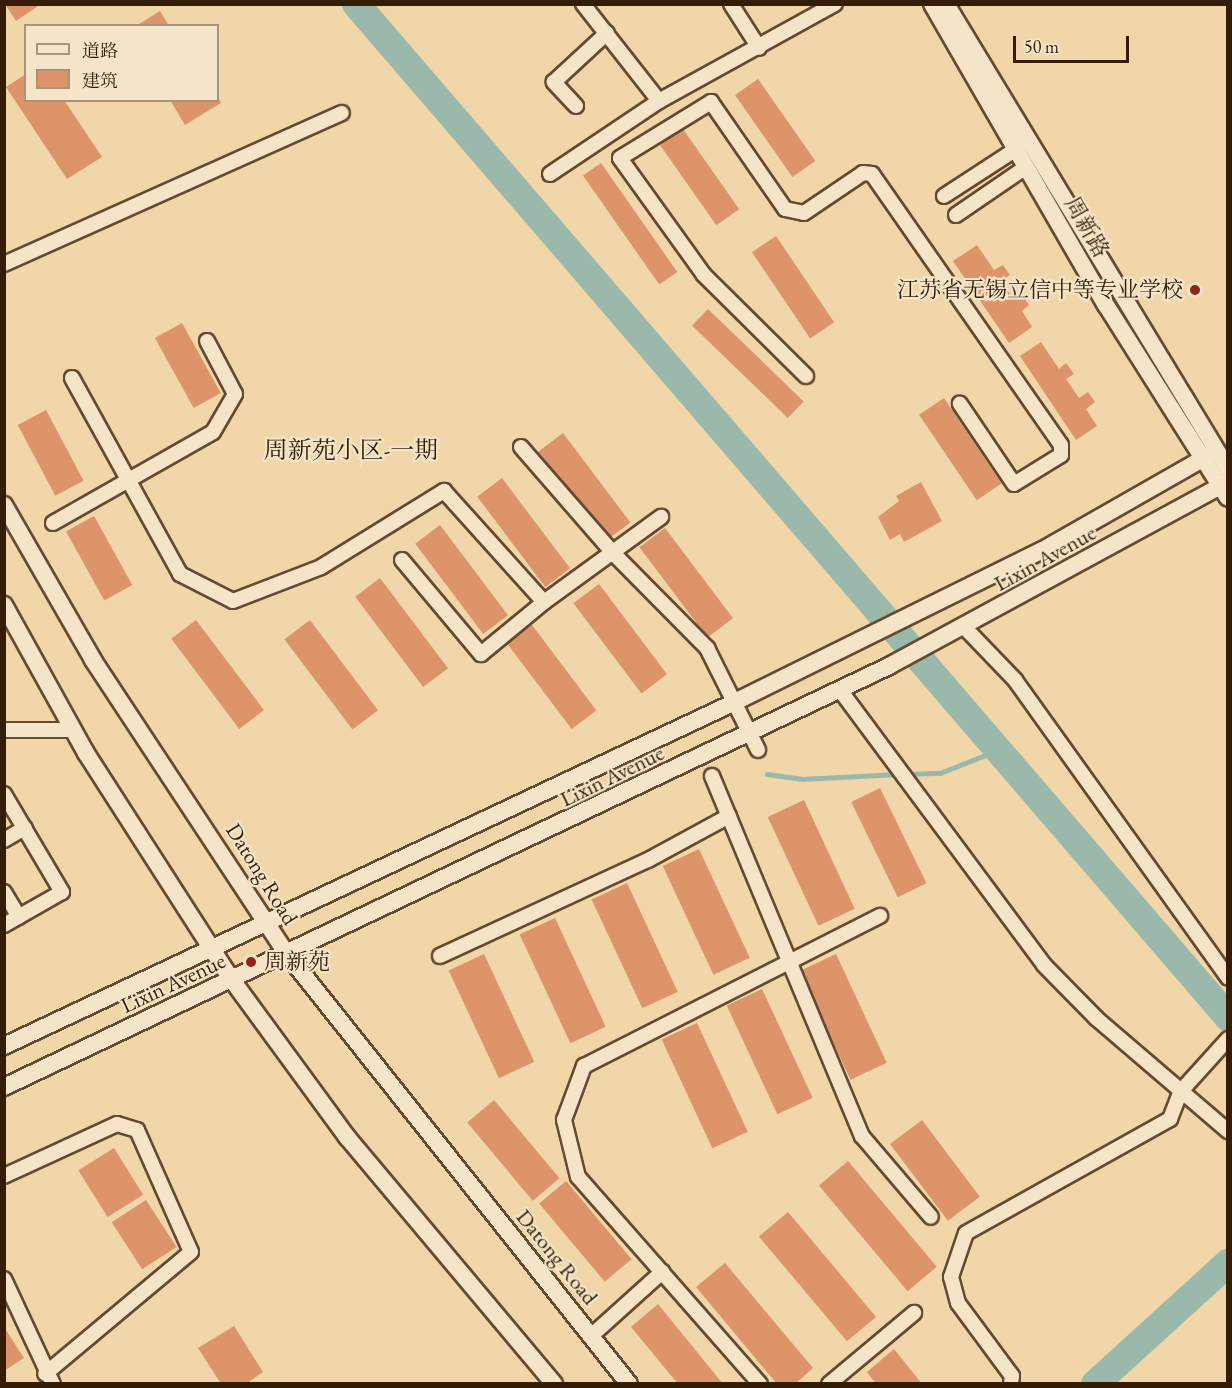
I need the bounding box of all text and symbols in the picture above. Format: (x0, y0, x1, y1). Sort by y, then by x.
legend (24, 24, 219, 102)
scale bar (1016, 24, 1132, 62)
text: 50 m (1024, 35, 1059, 58)
text: 道路 (82, 39, 118, 62)
text: 建筑 (82, 69, 118, 92)
street label: 周新路 (1059, 192, 1115, 262)
place label: 江苏省无锡立信中等专业学校 (897, 277, 1183, 303)
marker: 江苏省无锡立信中等专业学校 (1188, 283, 1202, 297)
district label: 周新苑小区-一期 (264, 436, 438, 464)
street label: Lixin Avenue (990, 519, 1100, 597)
street label: Lixin Avenue (556, 740, 668, 812)
street label: Datong Road (220, 818, 304, 930)
street label: Lixin Avenue (117, 947, 229, 1019)
place label: 周新苑 (264, 949, 330, 975)
marker: 周新苑 (242, 953, 260, 971)
street label: Datong Road (511, 1204, 603, 1310)

